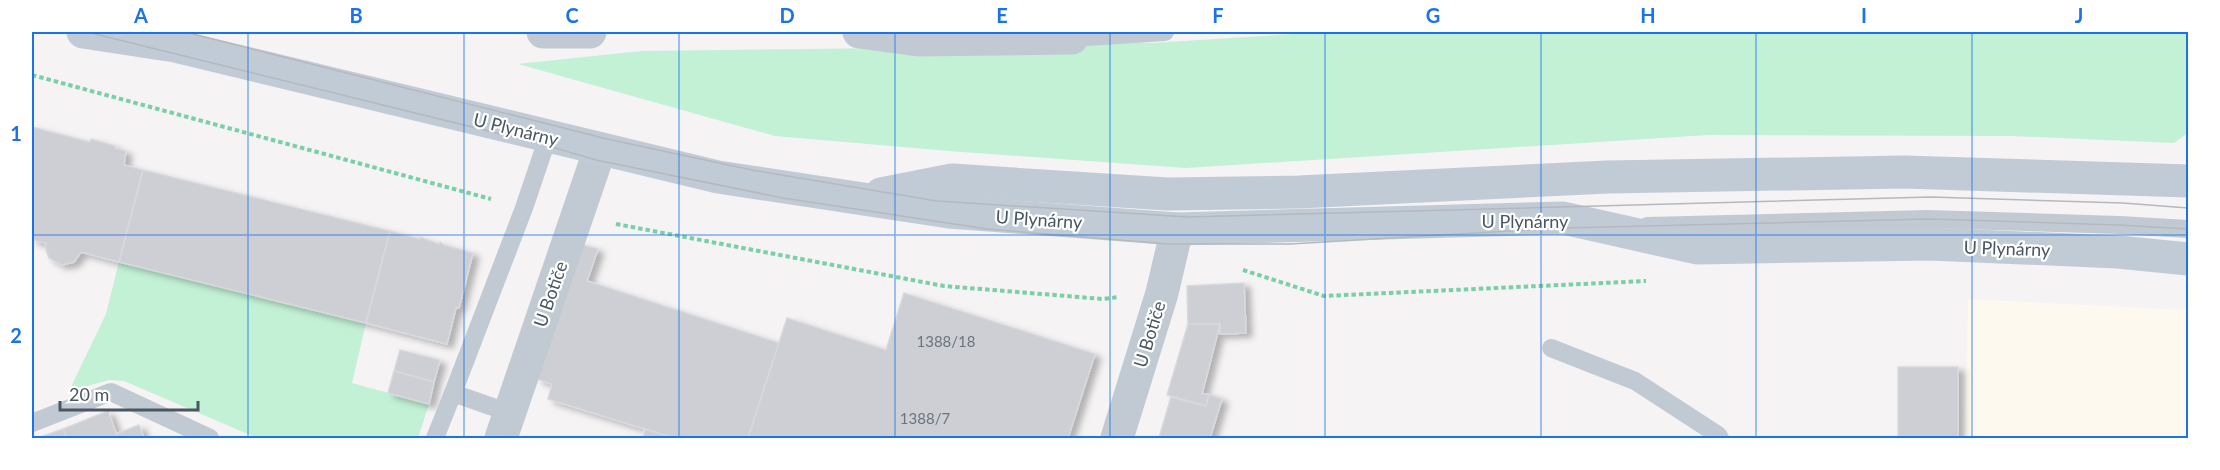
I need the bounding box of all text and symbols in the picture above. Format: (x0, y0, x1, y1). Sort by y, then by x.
text: A (133, 3, 148, 27)
text: B (349, 3, 363, 27)
text: C (565, 3, 579, 27)
text: D (779, 3, 795, 27)
text: E (996, 3, 1008, 27)
text: F (1212, 3, 1224, 27)
text: G (1426, 3, 1440, 27)
text: H (1640, 3, 1656, 27)
text: I (1861, 3, 1867, 27)
text: J (2075, 3, 2083, 27)
street label: U Plynárny (471, 108, 561, 150)
text: 1 (10, 121, 22, 145)
street label: U Plynárny (995, 205, 1084, 233)
street label: U Plynárny (1482, 210, 1569, 232)
street label: U Plynárny (1963, 235, 2051, 261)
street label: U Botiče (528, 258, 572, 330)
street label: U Botiče (1128, 298, 1170, 370)
text: 2 (10, 323, 22, 347)
house number: 1388/18 (917, 332, 975, 350)
scale bar (60, 374, 198, 412)
text: 20 m (69, 383, 109, 405)
house number: 1388/7 (900, 409, 950, 427)

